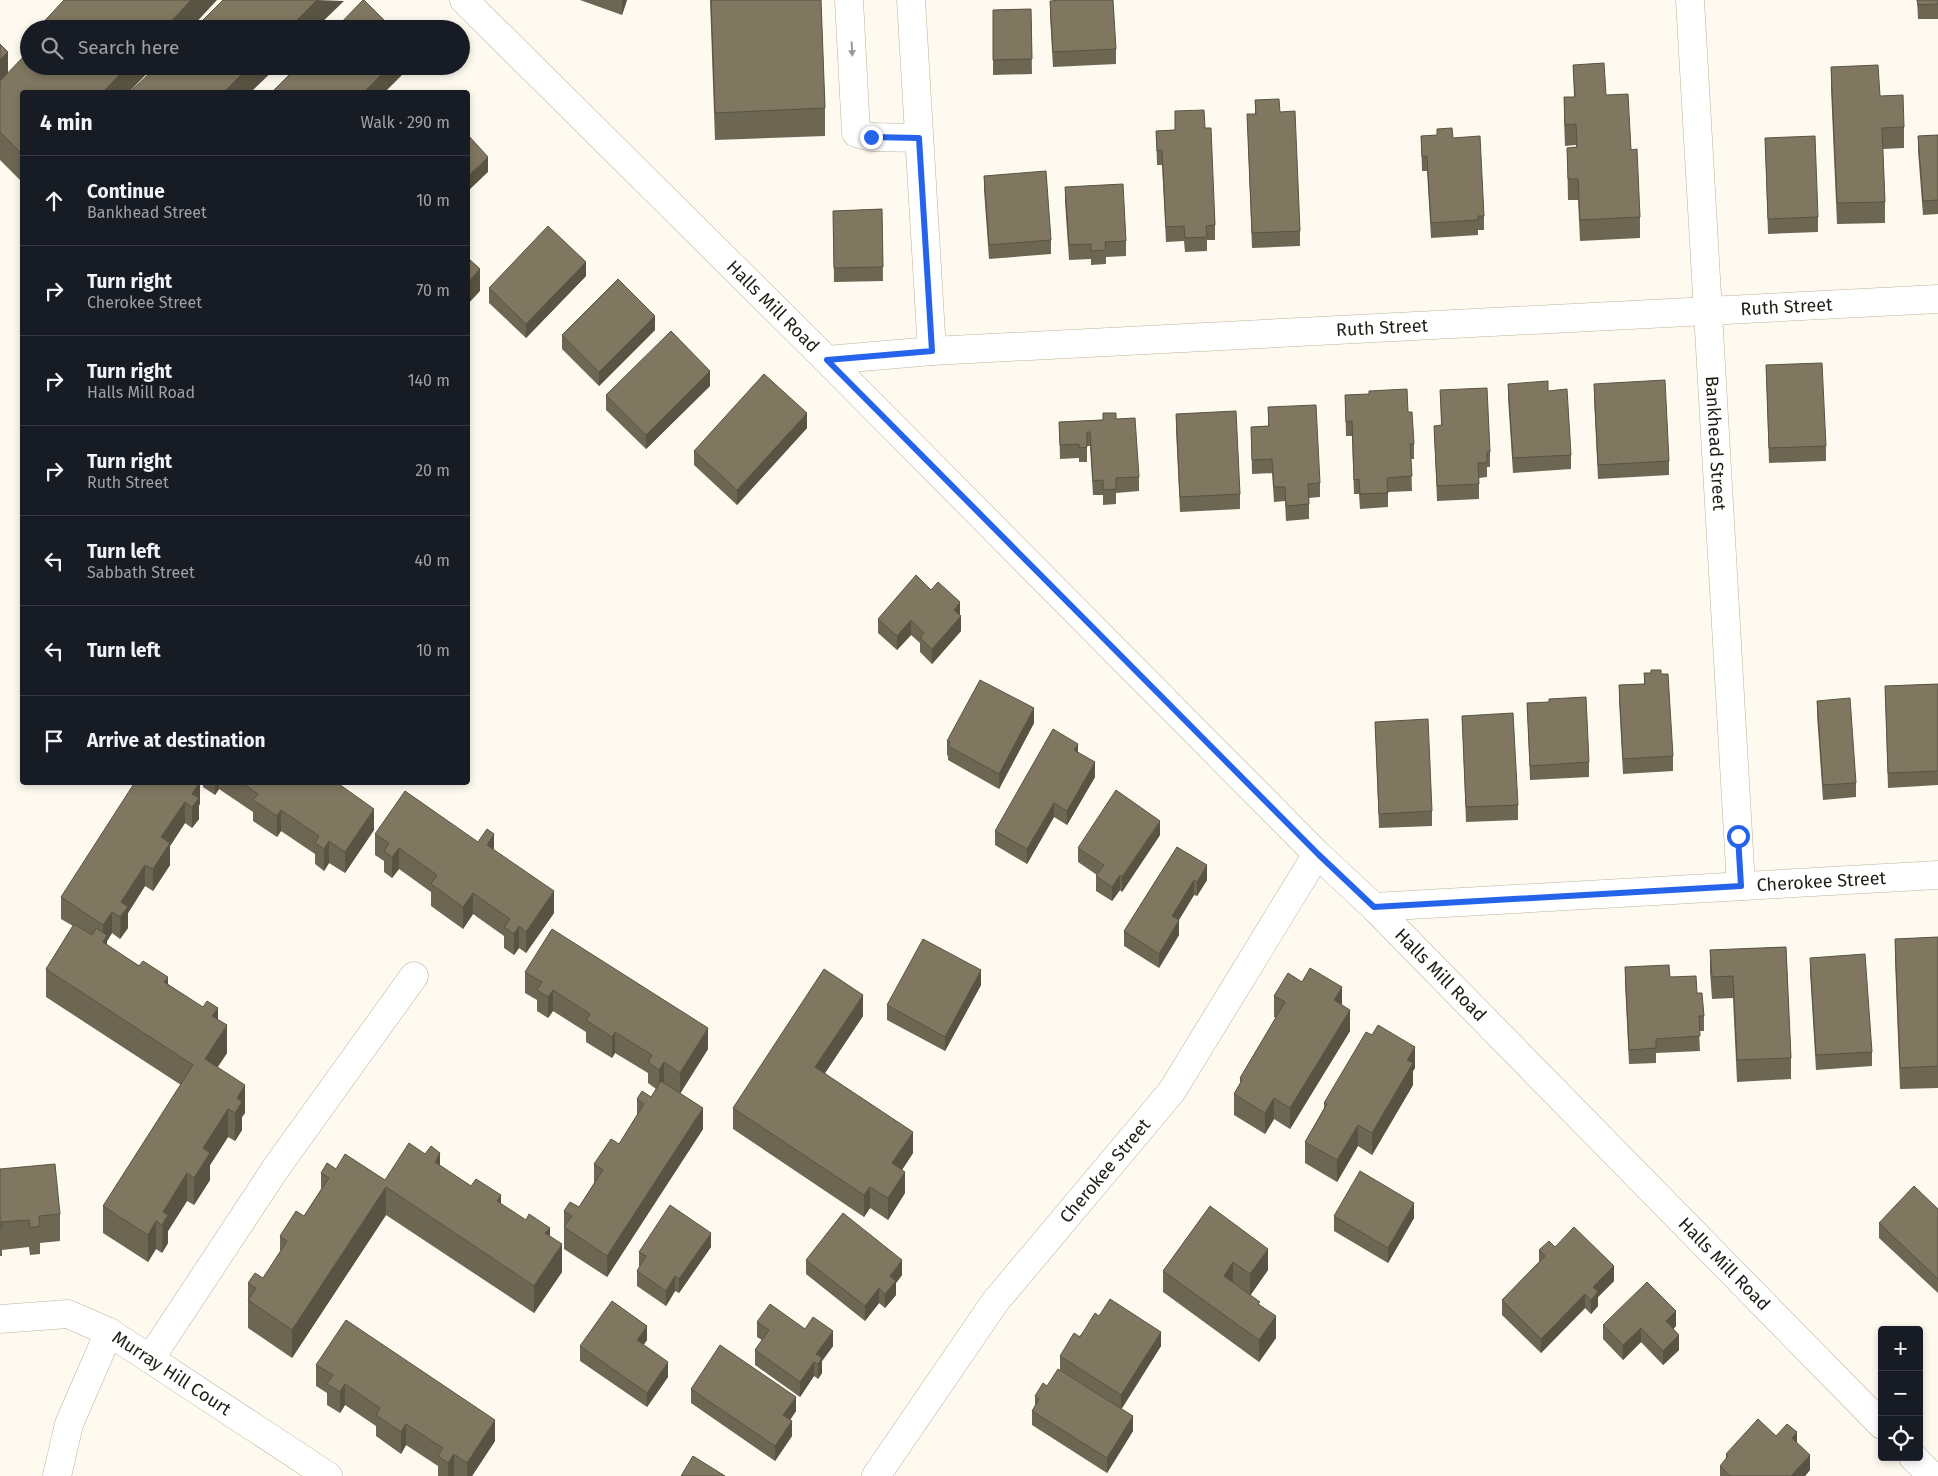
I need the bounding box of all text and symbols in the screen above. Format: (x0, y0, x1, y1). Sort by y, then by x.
search box (20, 20, 470, 75)
icon: search (38, 34, 66, 62)
text: Search here (78, 36, 179, 59)
one-way arrow (848, 41, 856, 57)
text: 4 min (40, 110, 93, 136)
text: Walk · 290 m (360, 113, 450, 132)
route end (860, 126, 883, 149)
text: Continue (87, 180, 165, 203)
icon: ahead (40, 187, 68, 215)
text: 10 m (416, 191, 450, 210)
text: Bankhead Street (87, 203, 207, 222)
street label: Halls Mill Road (722, 256, 824, 357)
text: Turn right (87, 270, 172, 293)
icon: right (40, 277, 68, 305)
text: 70 m (416, 281, 450, 300)
text: Cherokee Street (87, 293, 202, 312)
street label: Ruth Street (1740, 293, 1834, 320)
street label: Ruth Street (1335, 314, 1429, 341)
text: Turn right (87, 360, 172, 383)
icon: right (40, 367, 68, 395)
text: 140 m (408, 371, 450, 390)
street label: Bankhead Street (1701, 375, 1730, 512)
text: Halls Mill Road (87, 383, 195, 402)
text: Turn right (87, 450, 172, 473)
icon: right (40, 457, 68, 485)
text: 20 m (415, 461, 450, 480)
text: Ruth Street (87, 473, 169, 492)
text: Turn left (87, 540, 161, 563)
icon: left (40, 547, 68, 575)
text: 40 m (415, 551, 450, 570)
text: Sabbath Street (87, 563, 195, 582)
icon: left (40, 637, 68, 665)
text: Turn left (87, 639, 161, 662)
text: 10 m (416, 641, 450, 660)
icon: arrive (40, 727, 68, 755)
text: Arrive at destination (87, 729, 266, 752)
route start (1727, 825, 1750, 848)
street label: Cherokee Street (1756, 867, 1887, 896)
street label: Halls Mill Road (1390, 924, 1491, 1026)
street label: Cherokee Street (1055, 1114, 1155, 1228)
street label: Halls Mill Road (1674, 1213, 1775, 1315)
street label: Murray Hill Court (108, 1326, 236, 1421)
map controls (1878, 1326, 1923, 1461)
button: + (1878, 1326, 1923, 1371)
button: − (1878, 1371, 1923, 1416)
button: locate (1878, 1416, 1923, 1461)

